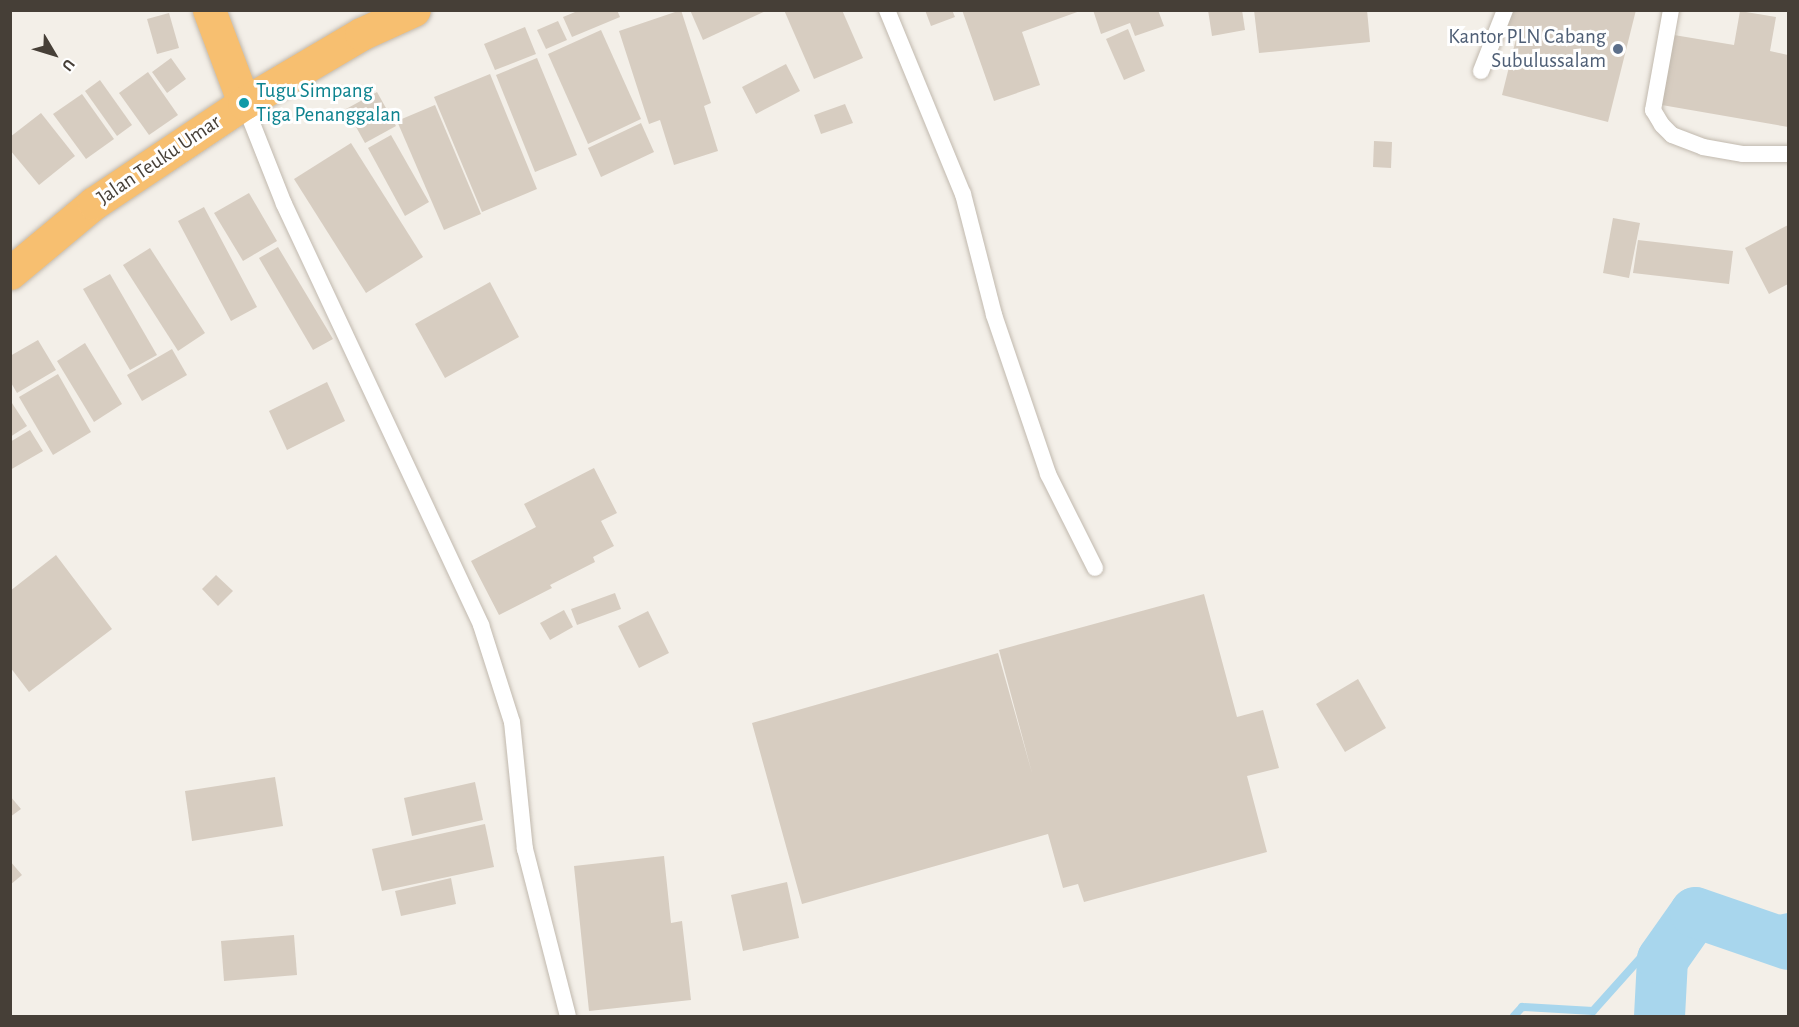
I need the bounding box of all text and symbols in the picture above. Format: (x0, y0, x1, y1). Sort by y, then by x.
north arrow (24, 24, 84, 84)
place label: Kantor PLN Cabang Subulussalam (1448, 24, 1606, 74)
marker: Kantor PLN Cabang Subulussalam (1611, 42, 1625, 56)
text: U (59, 56, 78, 74)
place label: Tugu Simpang Tiga Penanggalan (256, 78, 401, 128)
marker: Tugu Simpang Tiga Penanggalan (237, 96, 251, 110)
street label: Jalan Teuku Umar (92, 109, 226, 211)

